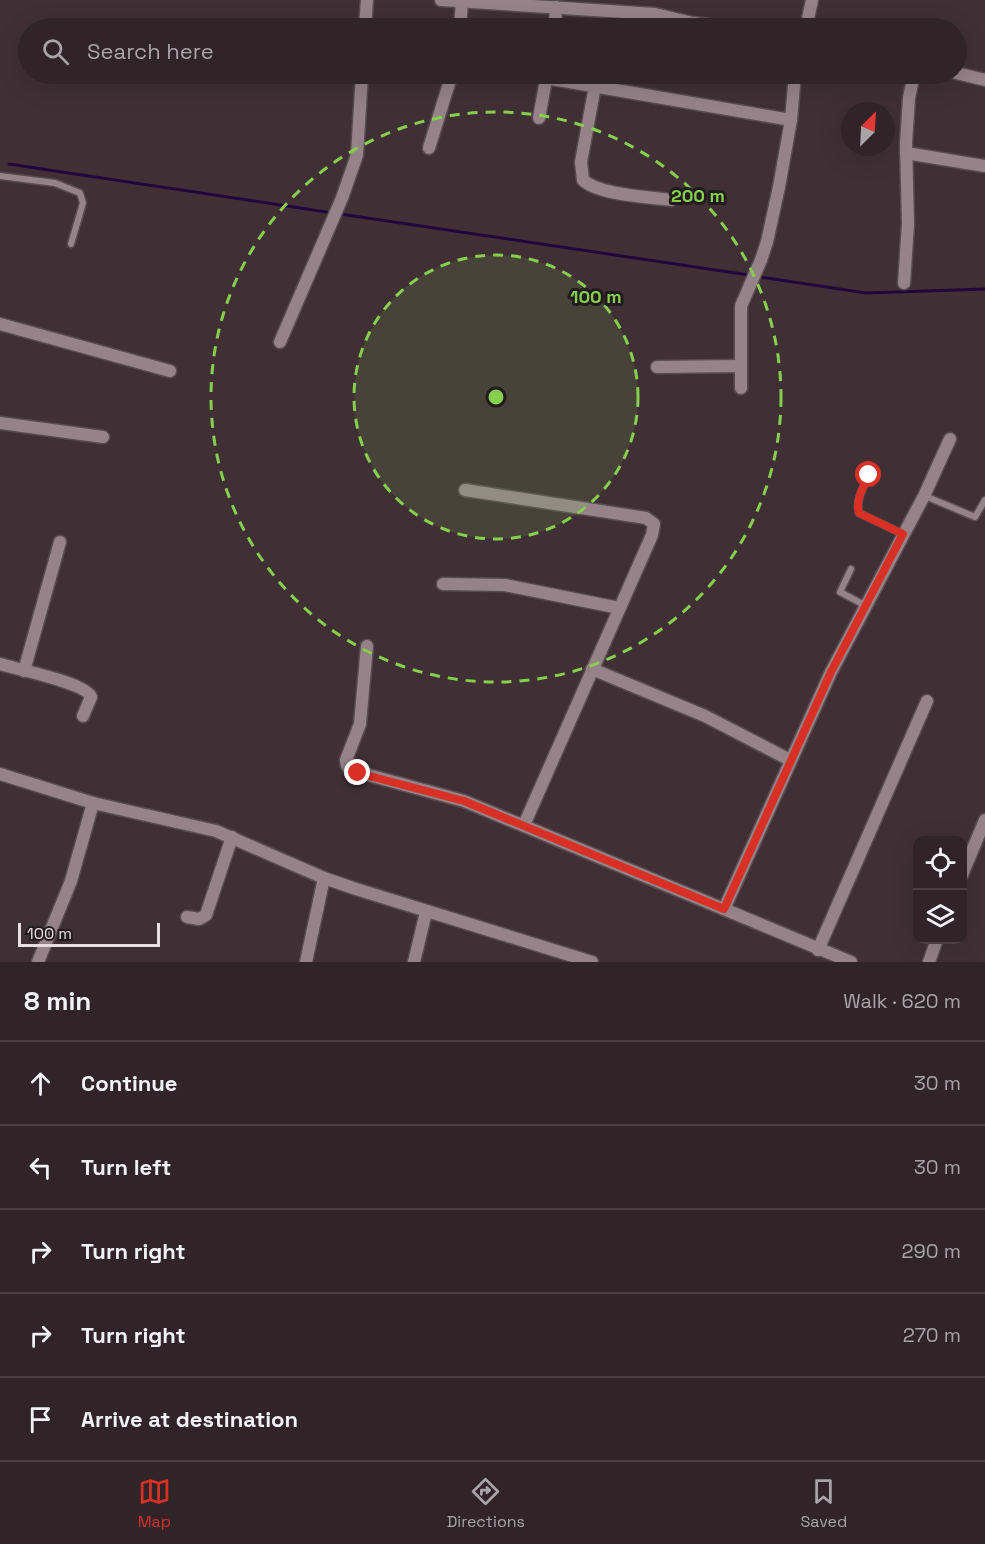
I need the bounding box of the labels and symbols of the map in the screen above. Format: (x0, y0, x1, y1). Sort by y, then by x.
north arrow (841, 102, 895, 156)
text: 200 m (671, 184, 725, 207)
text: 100 m (570, 285, 622, 308)
centre of rings (486, 387, 506, 407)
route start (855, 461, 881, 487)
route end (344, 759, 370, 785)
scale bar (18, 920, 160, 947)

